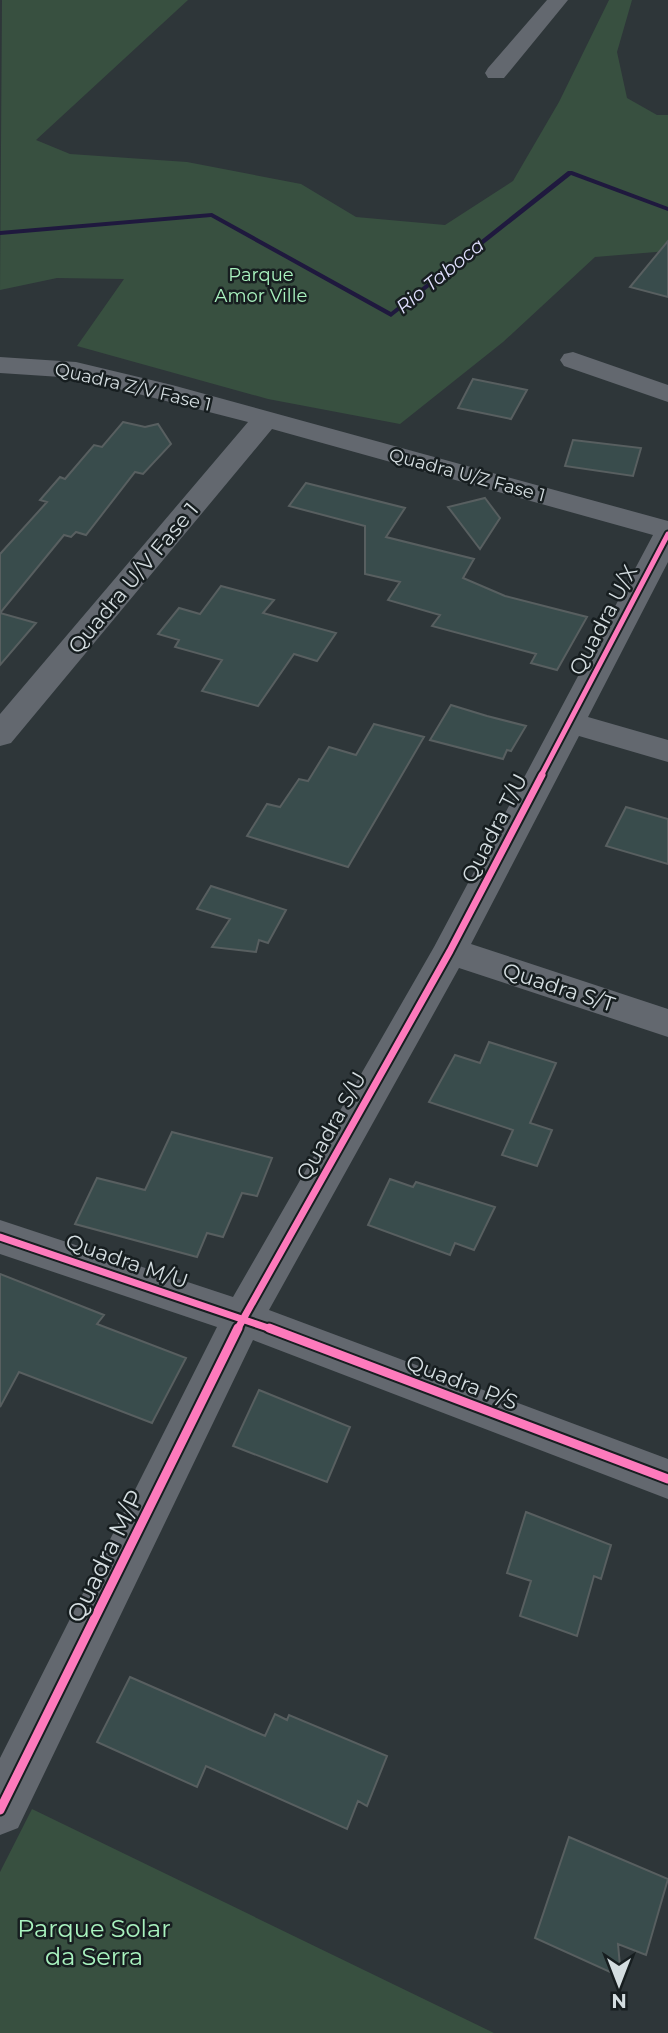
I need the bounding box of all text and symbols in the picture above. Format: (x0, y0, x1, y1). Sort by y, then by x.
water label: Rio Taboca (391, 233, 489, 319)
park label: Parque Amor Ville (215, 264, 308, 307)
street label: Quadra Z/V Fase 1 (53, 358, 213, 416)
street label: Quadra U/Z Fase 1 (386, 444, 548, 506)
street label: Quadra U/V Fase 1 (63, 497, 203, 659)
street label: Quadra U/X (564, 560, 643, 679)
street label: Quadra T/U (456, 769, 532, 887)
street label: Quadra S/T (500, 957, 618, 1017)
street label: Quadra S/U (291, 1067, 371, 1185)
street label: Quadra M/U (63, 1228, 191, 1294)
street label: Quadra P/S (403, 1349, 521, 1415)
street label: Quadra M/P (60, 1485, 150, 1627)
park label: Parque Solar da Serra (17, 1914, 171, 1971)
north arrow (584, 1949, 654, 2019)
text: N (611, 1989, 627, 2012)

